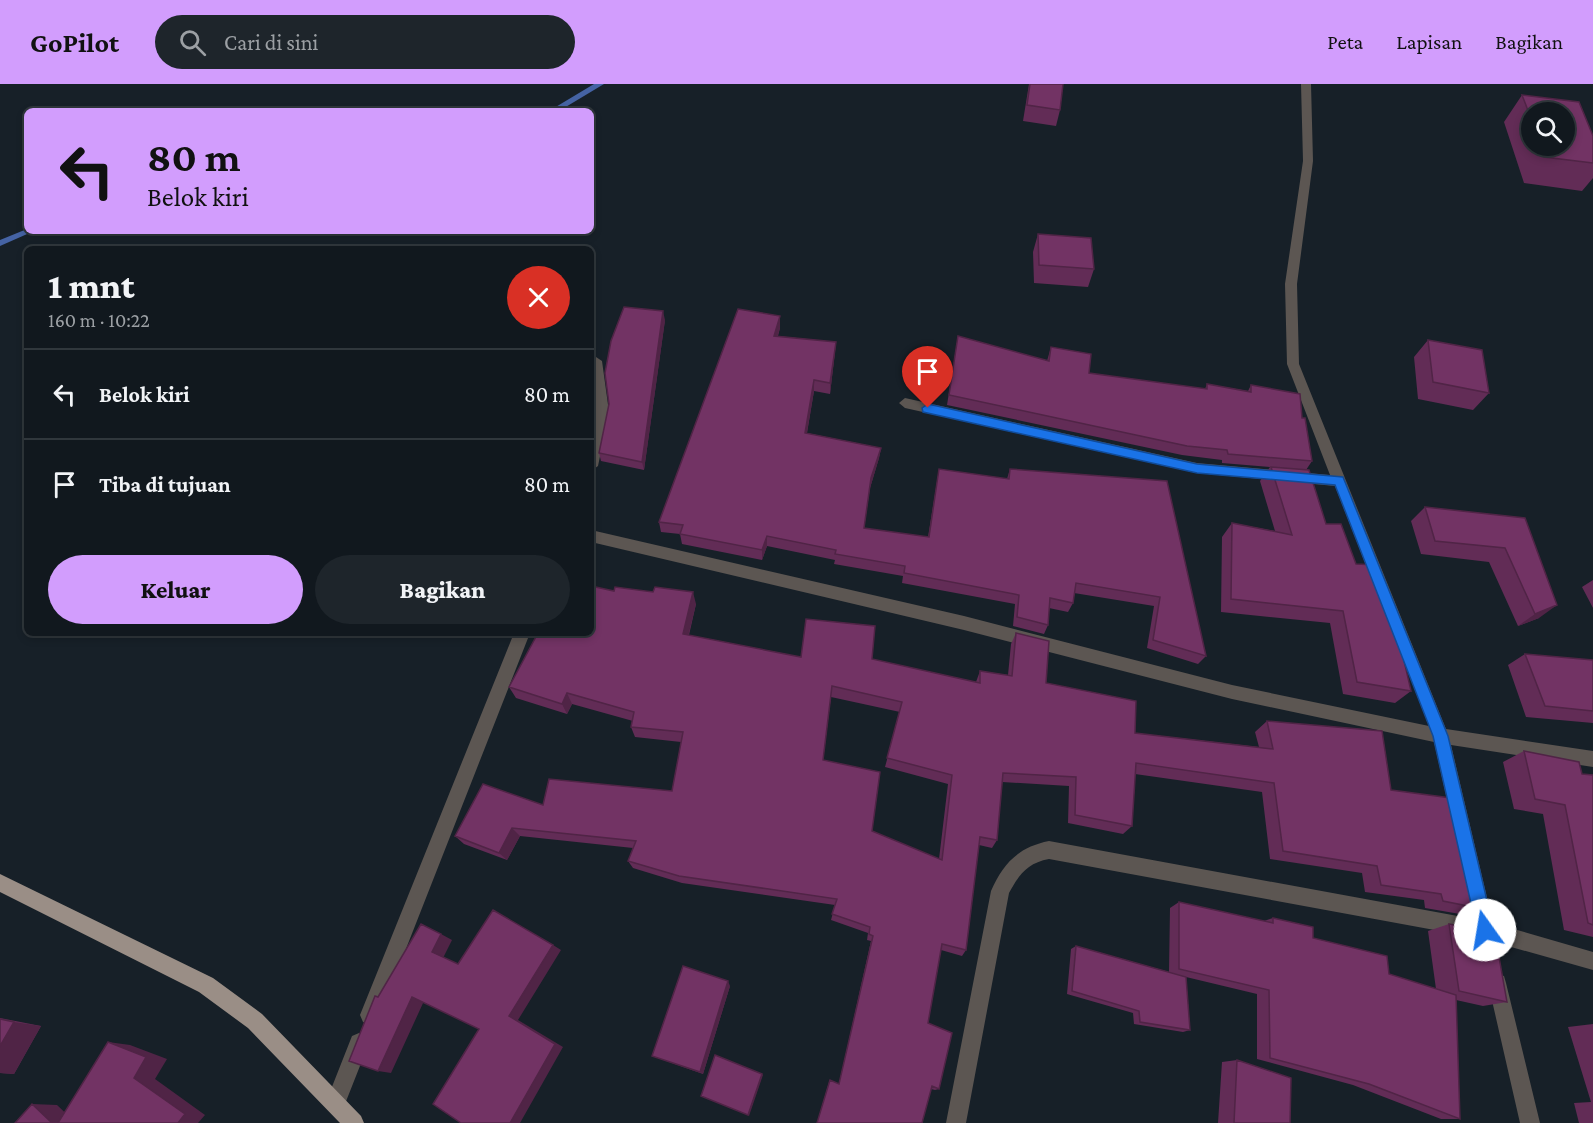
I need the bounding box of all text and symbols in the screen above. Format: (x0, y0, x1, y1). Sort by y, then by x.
search box (155, 15, 575, 69)
icon: search (176, 26, 209, 59)
text: GoPilot (30, 27, 119, 58)
text: Cari di sini (224, 30, 318, 55)
text: Peta (1327, 30, 1363, 54)
text: Lapisan (1396, 30, 1462, 54)
text: Bagikan (1495, 30, 1563, 54)
map controls (1521, 102, 1575, 156)
button: search (1521, 102, 1575, 156)
icon: left (48, 132, 126, 210)
text: 80 m (147, 133, 241, 180)
text: Belok kiri (147, 182, 249, 212)
text: 1 mnt (48, 266, 135, 306)
button: close (507, 266, 570, 329)
text: 160 m · 10:22 (48, 309, 150, 331)
pin (902, 346, 953, 408)
icon: arrive (911, 355, 944, 388)
icon: left (48, 378, 81, 411)
text: Belok kiri (99, 382, 190, 407)
text: 80 m (524, 382, 570, 407)
icon: arrive (48, 468, 81, 501)
text: Tiba di tujuan (99, 472, 231, 497)
text: 80 m (524, 472, 570, 497)
button: Keluar (48, 555, 303, 624)
button: Bagikan (315, 555, 570, 624)
position arrow (1453, 898, 1517, 962)

